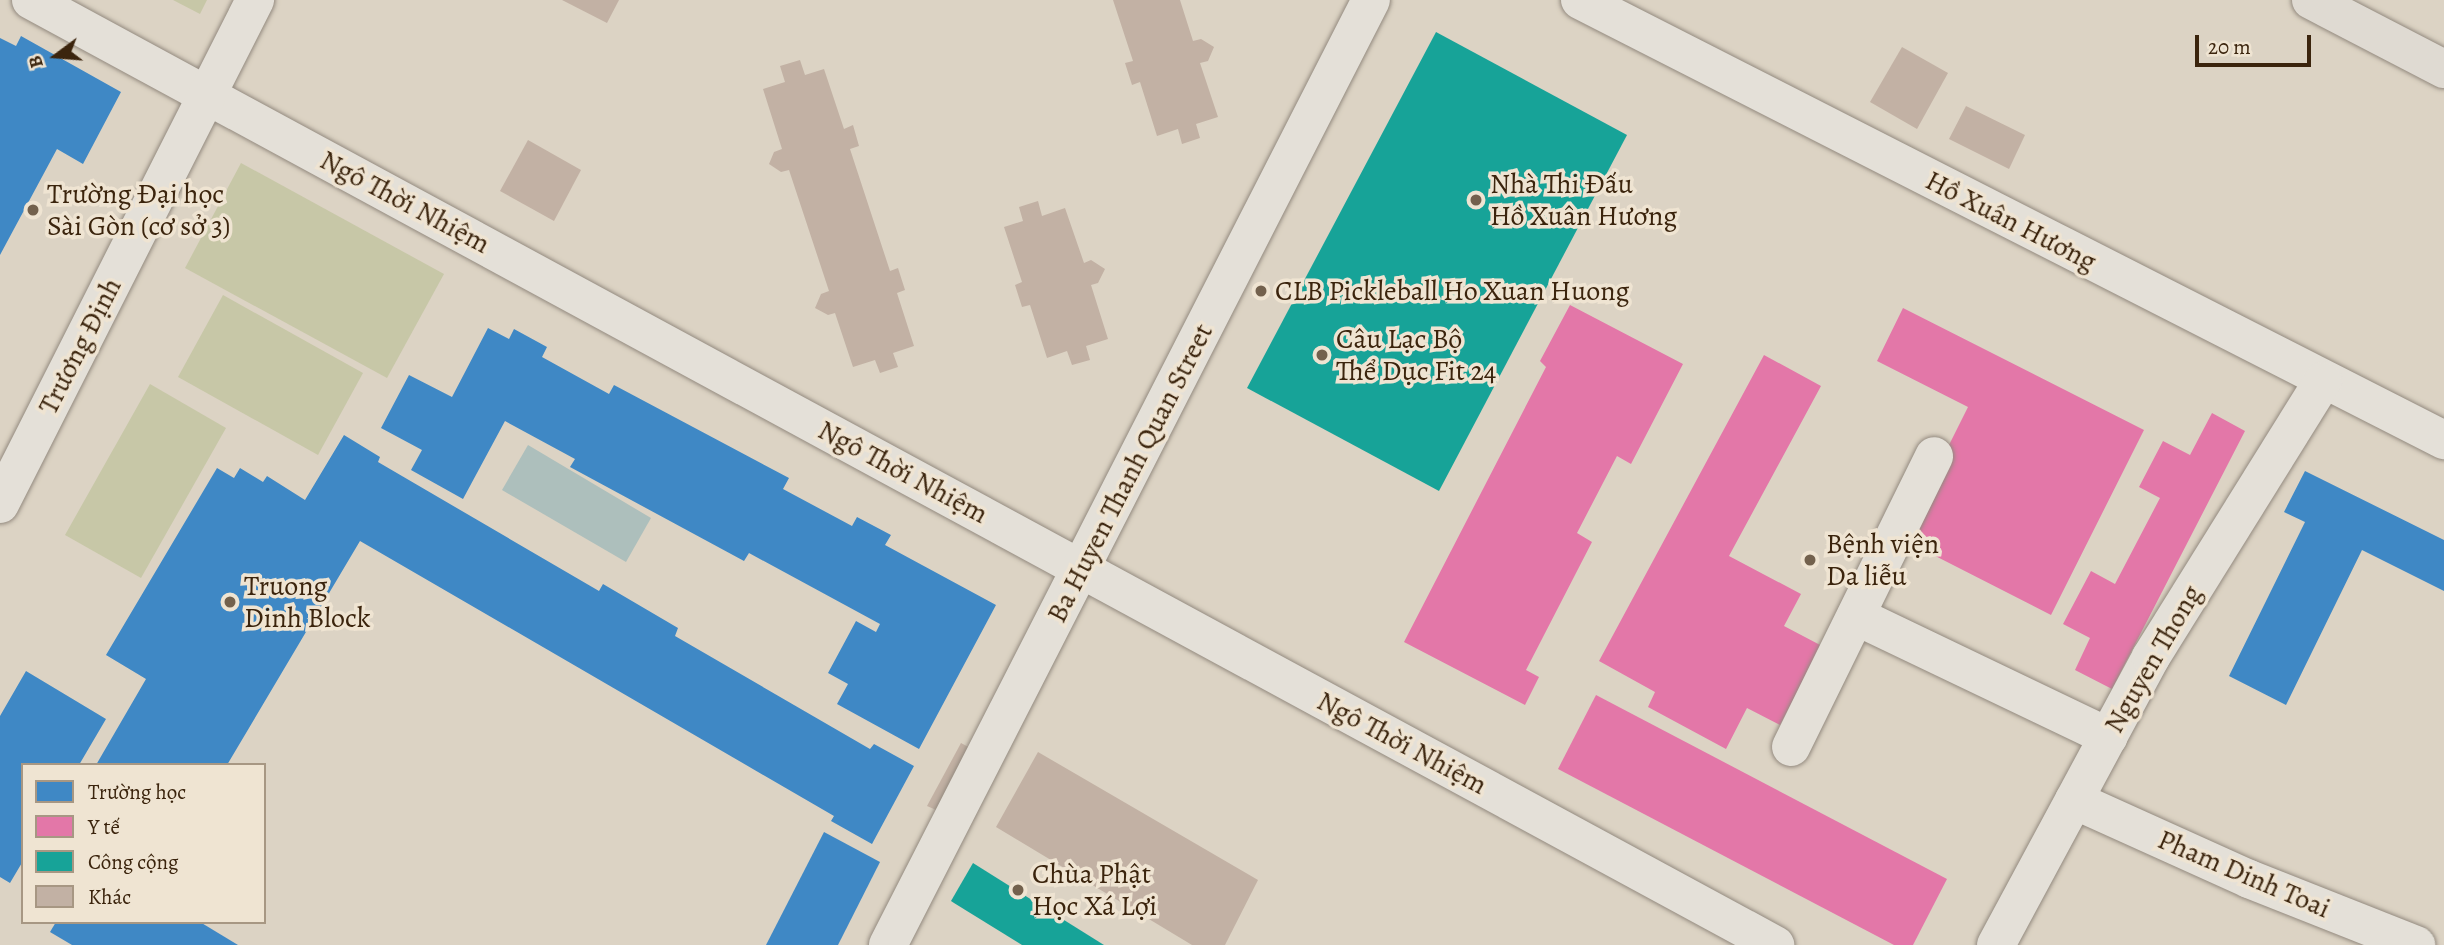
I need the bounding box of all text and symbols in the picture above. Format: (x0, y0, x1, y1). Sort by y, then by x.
north arrow (21, 21, 91, 91)
scale bar (2199, 21, 2314, 65)
text: 20 m (2208, 33, 2251, 61)
text: B (22, 52, 50, 71)
street label: Ngô Thời Nhiệm (314, 143, 496, 261)
street label: Hồ Xuân Hương (1920, 164, 2102, 278)
place label: Nhà Thi Đấu Hồ Xuân Hương (1490, 167, 1677, 233)
place label: Trường Đại học Sài Gòn (cơ sở 3) (47, 177, 231, 243)
marker: Nhà Thi Đấu Hồ Xuân Hương (1468, 192, 1484, 208)
marker: Trường Đại học Sài Gòn (cơ sở 3) (25, 202, 41, 218)
street label: Trương Định (31, 272, 129, 420)
place label: CLB Pickleball Ho Xuan Huong (1275, 274, 1630, 308)
marker: CLB Pickleball Ho Xuan Huong (1253, 283, 1269, 299)
street label: Ba Huyen Thanh Quan Street (1040, 318, 1220, 628)
place label: Câu Lạc Bộ Thể Dục Fit 24 (1336, 322, 1496, 388)
marker: Câu Lạc Bộ Thể Dục Fit 24 (1314, 347, 1330, 363)
street label: Ngô Thời Nhiệm (812, 413, 994, 531)
place label: Bệnh viện Da liễu (1826, 527, 1939, 593)
marker: Bệnh viện Da liễu (1800, 550, 1820, 570)
place label: Truong Dinh Block (244, 569, 371, 635)
street label: Nguyen Thong (2097, 579, 2209, 739)
marker: Truong Dinh Block (222, 594, 238, 610)
street label: Ngô Thời Nhiệm (1311, 684, 1493, 802)
legend (21, 763, 266, 924)
text: Trường học (88, 778, 186, 806)
text: Y tế (88, 813, 120, 841)
street label: Pham Dinh Toai (2153, 823, 2335, 925)
text: Công cộng (88, 848, 178, 876)
place label: Chùa Phật Học Xá Lợi (1032, 857, 1157, 923)
marker: Chùa Phật Học Xá Lợi (1010, 882, 1026, 898)
text: Khác (88, 883, 131, 911)

